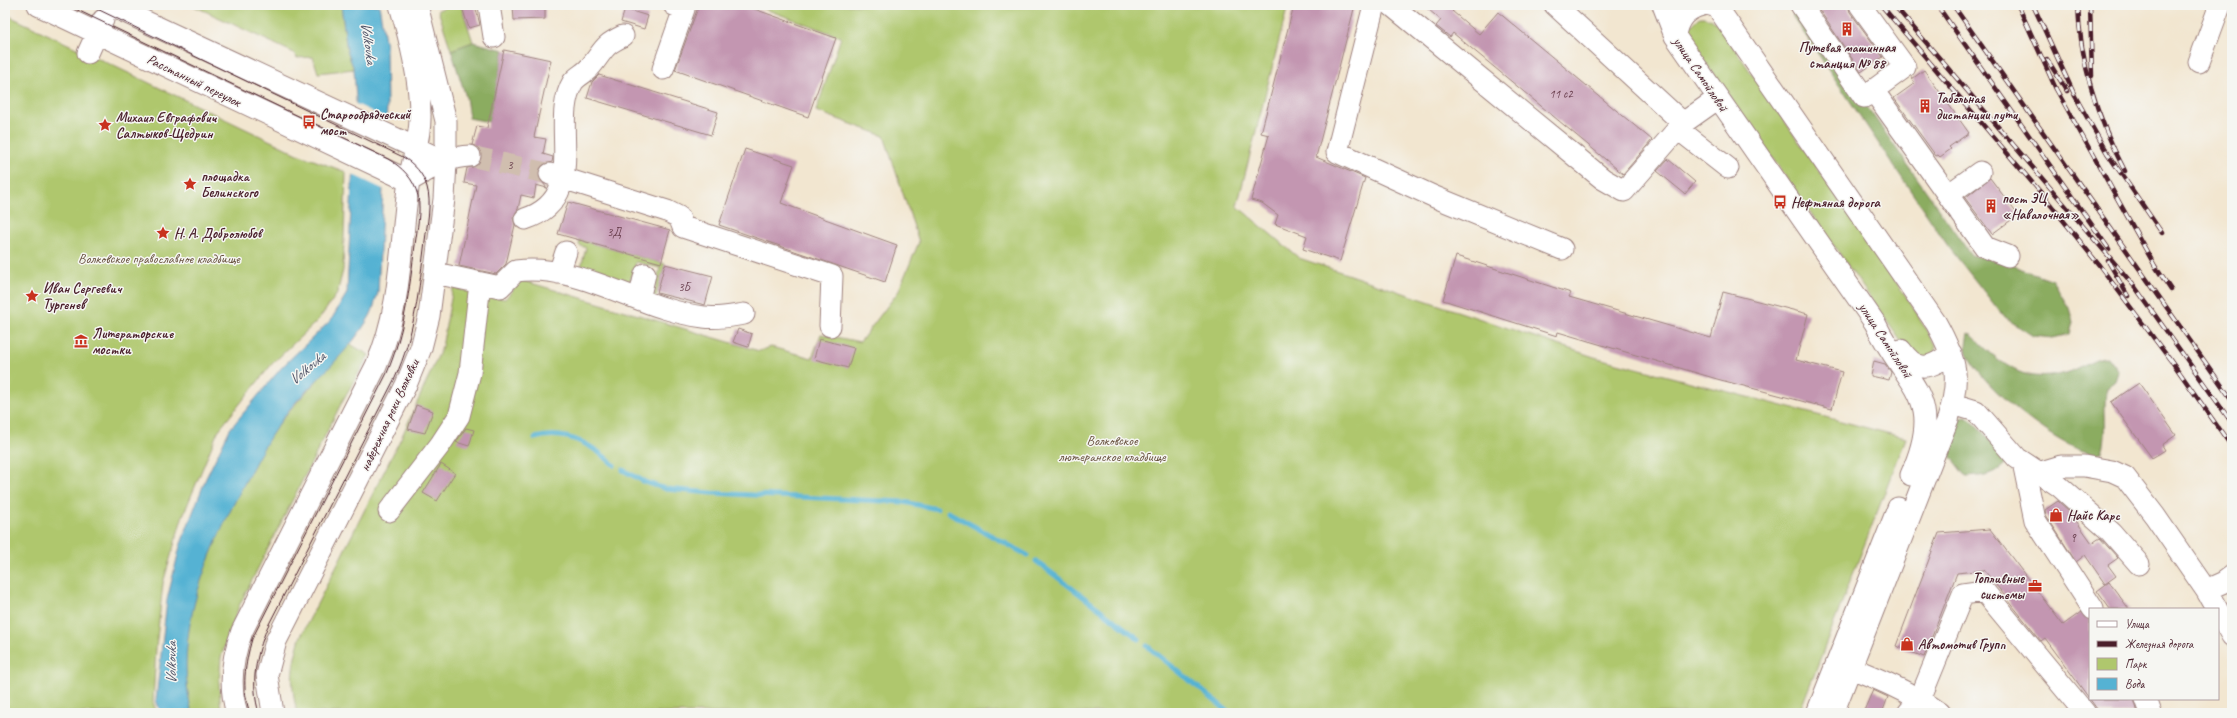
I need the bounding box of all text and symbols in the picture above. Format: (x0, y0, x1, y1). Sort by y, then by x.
water label: Volkovka (356, 21, 381, 67)
building icon: Путевая машинная станция № 88 (1839, 21, 1855, 37)
street label: улица Самойловой (1669, 33, 1732, 116)
place label: Путевая машинная станция № 88 (1799, 39, 1896, 72)
street label: Расстанный переулок (144, 50, 245, 111)
house number: 11 с2 (1549, 86, 1574, 102)
place label: Табельная дистанции пути (1936, 90, 2019, 123)
building icon: Табельная дистанции пути (1917, 98, 1933, 114)
place label: Старообрядческий мост (320, 106, 412, 139)
place label: Михаил Евграфович Салтыков-Щедрин (116, 109, 218, 142)
bus stop icon: Старообрядческий мост (301, 114, 317, 130)
place icon: Михаил Евграфович Салтыков-Щедрин (97, 117, 113, 133)
house number: 3 (507, 157, 514, 173)
place label: площадка Белинского (201, 168, 259, 201)
place icon: площадка Белинского (182, 176, 198, 192)
place label: пост ЭЦ «Навалочная» (2002, 190, 2079, 223)
bus stop icon: Нефтяная дорога (1772, 194, 1788, 210)
place label: Нефтяная дорога (1791, 194, 1882, 211)
building icon: пост ЭЦ «Навалочная» (1983, 198, 1999, 214)
house number: 3Д (607, 224, 622, 240)
place icon: Н. А. Добролюбов (155, 225, 171, 241)
place label: Н. А. Добролюбов (174, 225, 264, 242)
park label: Волковское православное кладбище (78, 250, 241, 267)
house number: 3Б (678, 279, 692, 295)
place label: Иван Сергеевич Тургенев (43, 280, 123, 313)
place icon: Иван Сергеевич Тургенев (24, 288, 40, 304)
street label: улица Самойловой (1854, 299, 1917, 382)
place label: Литераторские мостки (92, 325, 175, 358)
museum icon: Литераторские мостки (73, 333, 89, 349)
water label: Volkovka (285, 346, 331, 389)
street label: набережная реки Волковки (356, 356, 423, 474)
park label: Волковское лютеранское кладбище (1058, 432, 1167, 465)
shop icon: Найс Карс (2048, 507, 2064, 523)
place label: Найс Карс (2067, 507, 2120, 524)
house number: 9 (2070, 530, 2077, 546)
place label: Топливные системы (1973, 570, 2025, 603)
office icon: Топливные системы (2027, 578, 2043, 594)
legend (2089, 608, 2219, 700)
text: Улица (2125, 616, 2150, 632)
shop icon: Автомотив Групп (1899, 636, 1915, 652)
place label: Автомотив Групп (1918, 636, 2006, 653)
text: Железная дорога (2125, 636, 2194, 652)
water label: Volkovka (162, 640, 181, 684)
text: Парк (2125, 656, 2148, 672)
text: Вода (2125, 676, 2146, 692)

